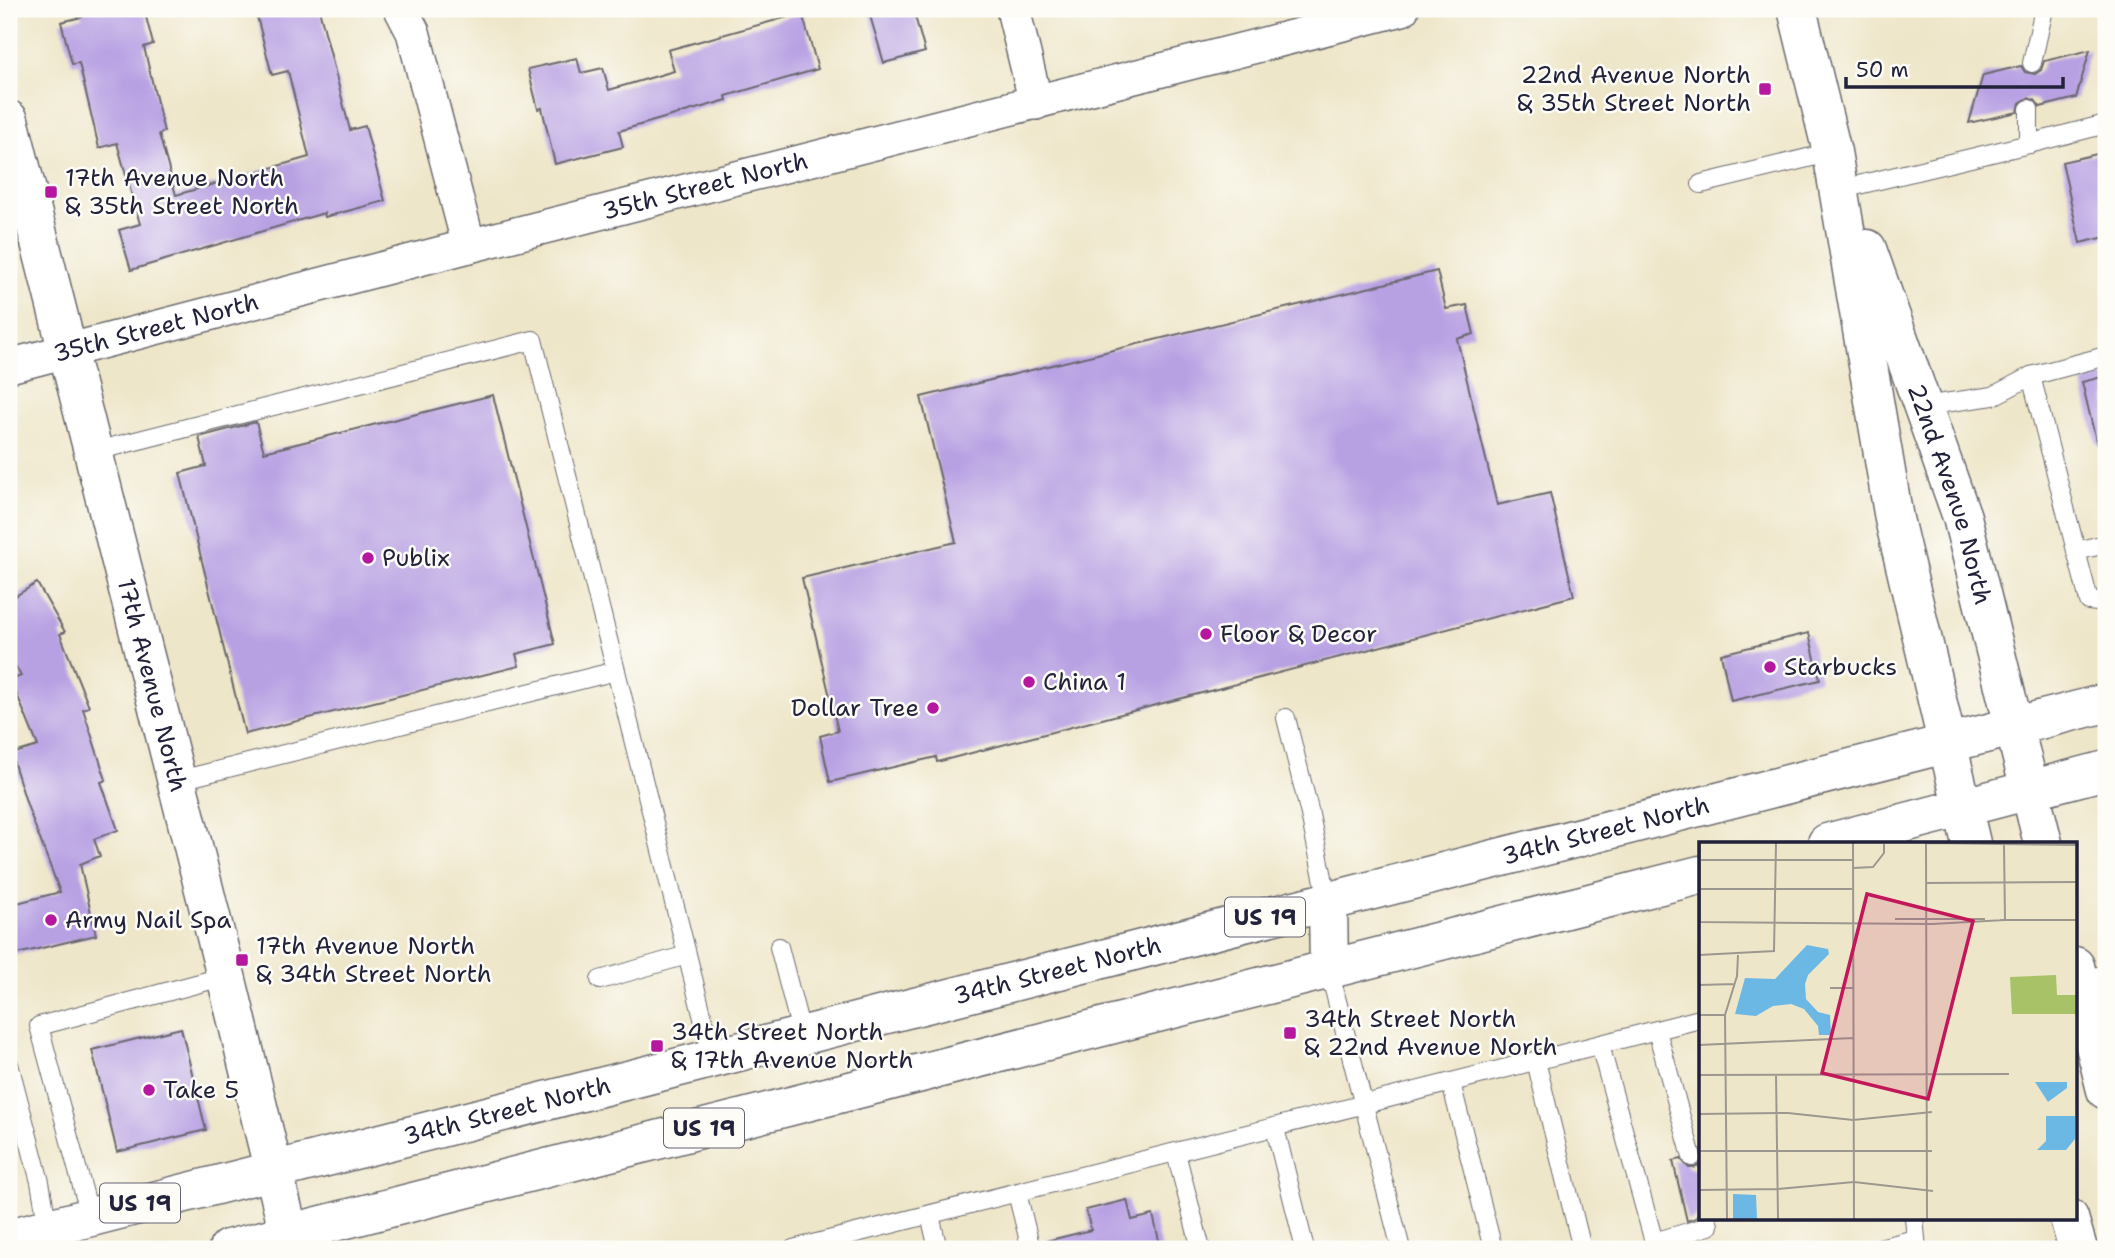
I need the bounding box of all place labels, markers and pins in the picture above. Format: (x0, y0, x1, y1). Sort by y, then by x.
place label: 22nd Avenue North & 35th Street North (1517, 59, 1751, 119)
marker: 22nd Avenue North & 35th Street North (1757, 81, 1773, 97)
place label: 17th Avenue North & 35th Street North (65, 162, 299, 222)
marker: 17th Avenue North & 35th Street North (43, 184, 59, 200)
place label: Publix (382, 542, 450, 574)
marker: Publix (360, 550, 376, 566)
place label: Floor & Decor (1220, 618, 1377, 650)
marker: Floor & Decor (1198, 626, 1214, 642)
place label: Starbucks (1784, 651, 1897, 683)
marker: Starbucks (1762, 659, 1778, 675)
place label: China 1 (1043, 666, 1126, 698)
marker: China 1 (1021, 674, 1037, 690)
place label: Dollar Tree (791, 692, 919, 724)
marker: Dollar Tree (925, 700, 941, 716)
place label: Army Nail Spa (65, 904, 231, 936)
marker: Army Nail Spa (43, 912, 59, 928)
place label: 17th Avenue North & 34th Street North (256, 930, 492, 990)
marker: 17th Avenue North & 34th Street North (234, 952, 250, 968)
place label: 34th Street North & 22nd Avenue North (1304, 1003, 1558, 1063)
place label: 34th Street North & 17th Avenue North (671, 1016, 913, 1076)
marker: 34th Street North & 22nd Avenue North (1282, 1025, 1298, 1041)
marker: 34th Street North & 17th Avenue North (649, 1038, 665, 1054)
place label: Take 5 (163, 1074, 239, 1106)
marker: Take 5 (141, 1082, 157, 1098)

